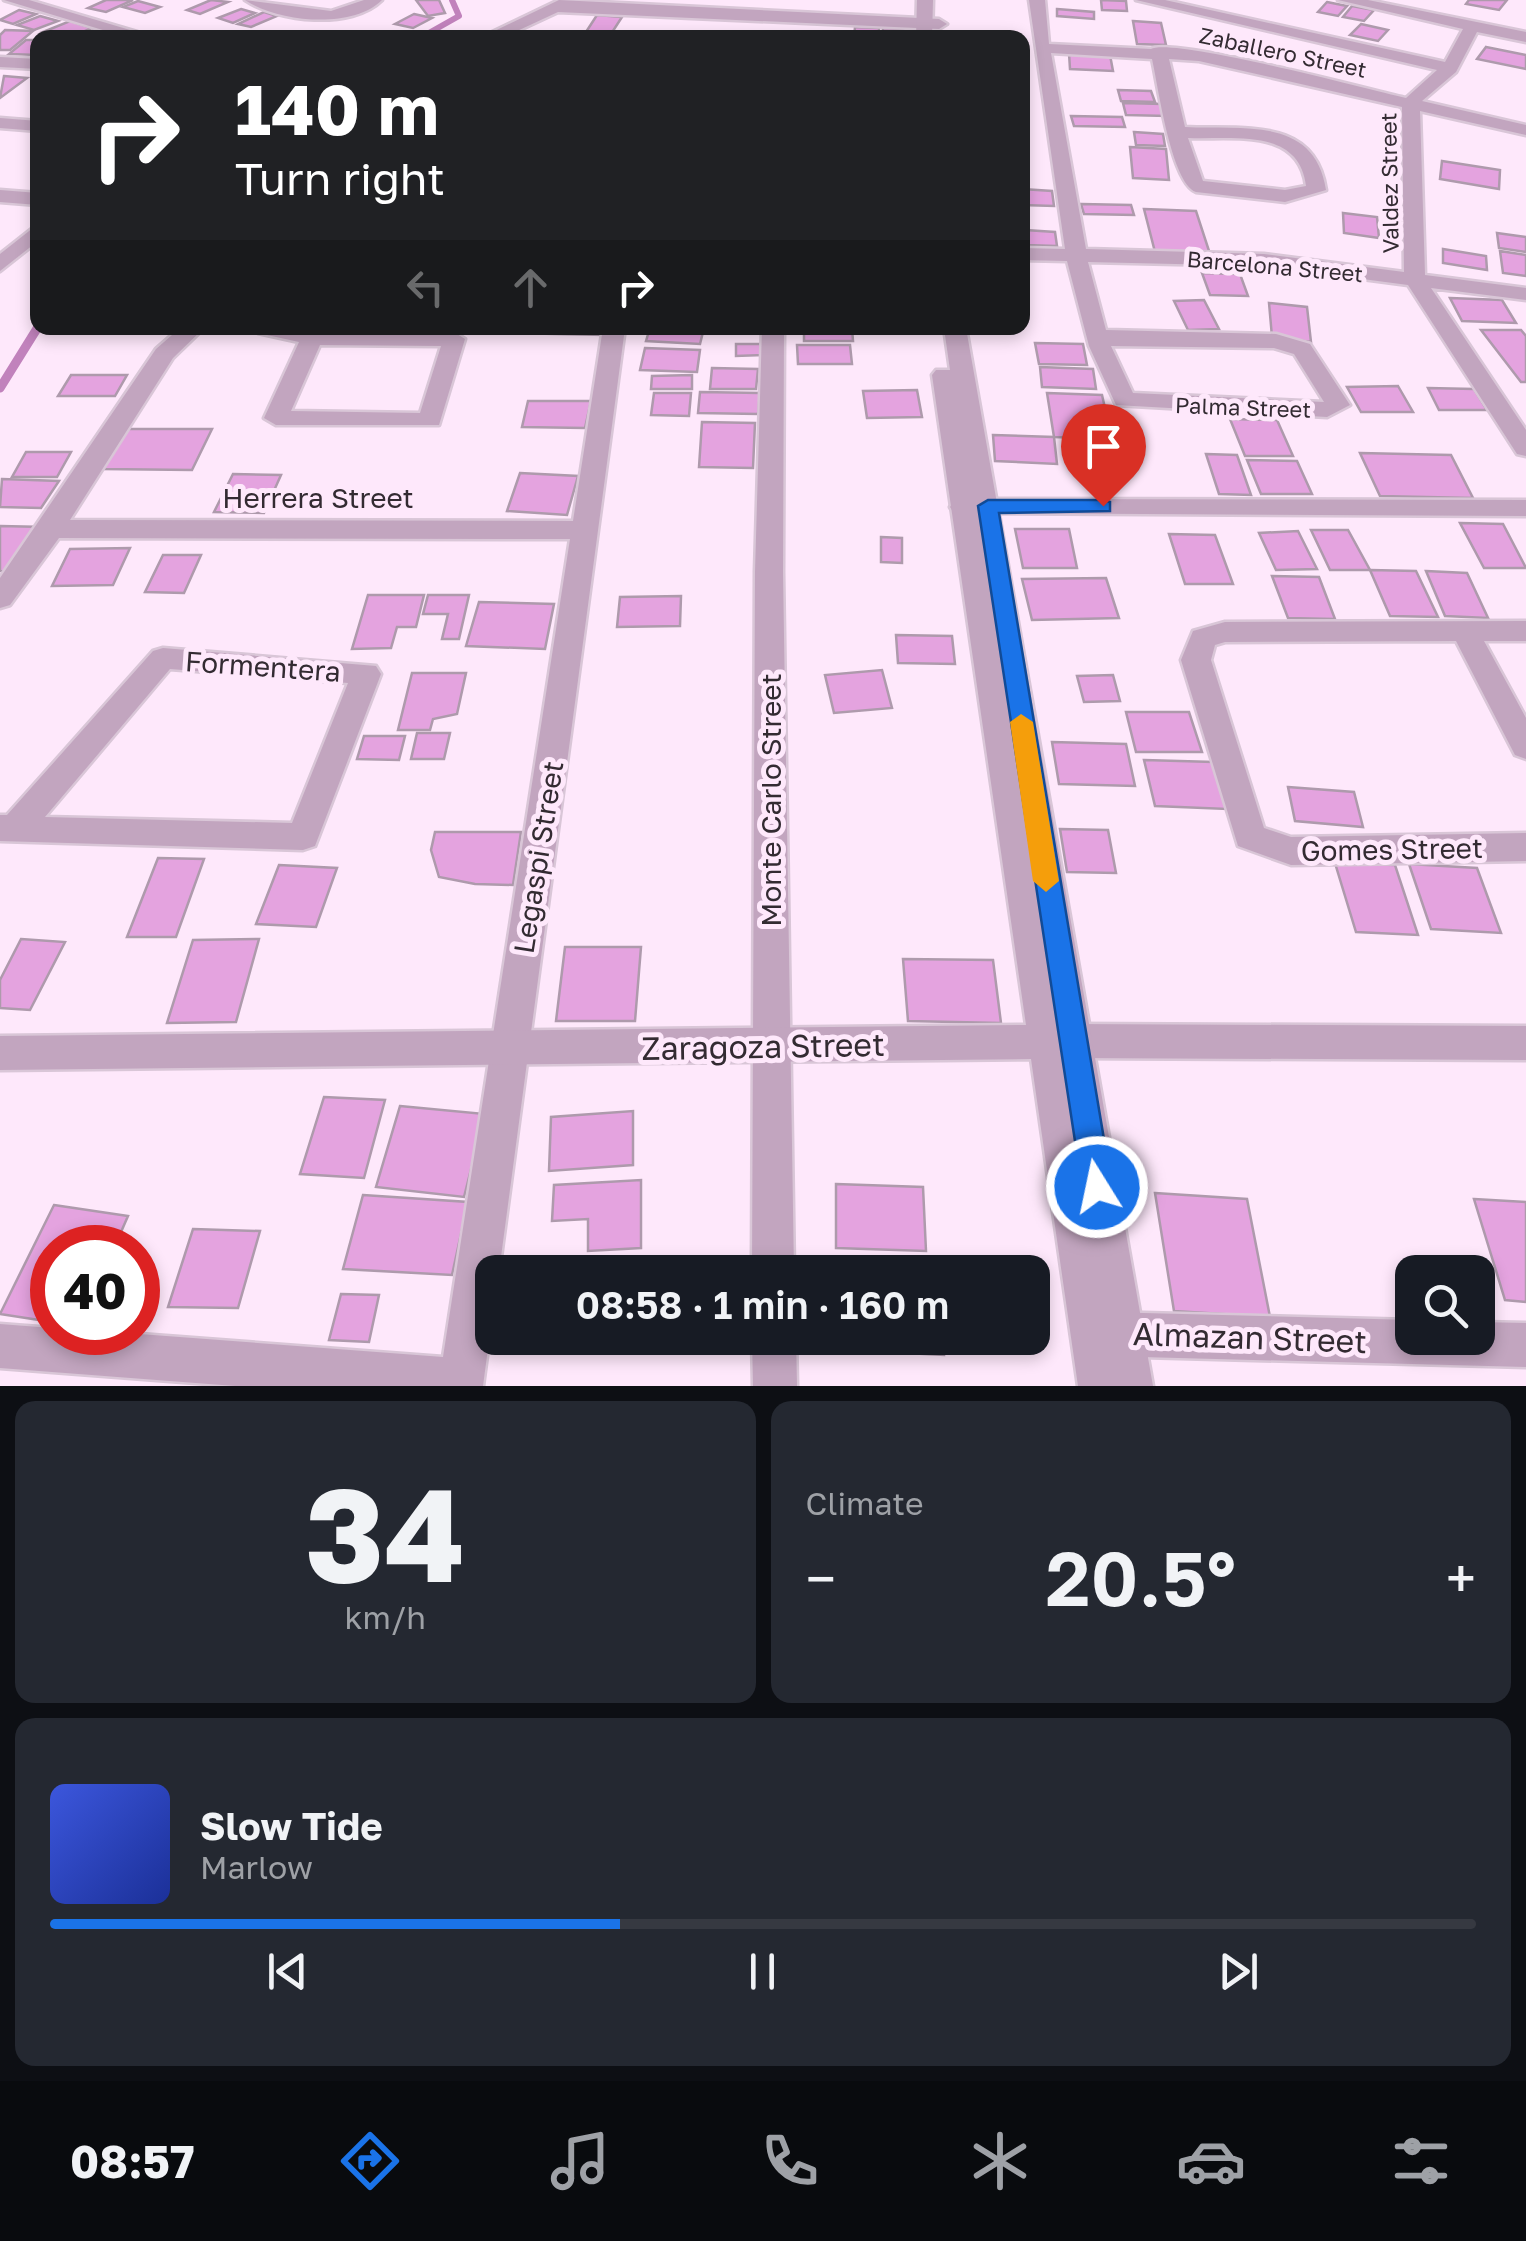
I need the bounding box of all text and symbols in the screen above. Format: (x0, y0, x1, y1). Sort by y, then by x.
street label: Zaballero Street (1197, 21, 1369, 83)
text: 140 m (235, 66, 439, 150)
icon: right (70, 70, 200, 200)
street label: Valdez Street (1374, 112, 1404, 254)
text: Turn right (235, 151, 445, 205)
street label: Barcelona Street (1186, 245, 1364, 287)
icon: left (398, 260, 453, 315)
icon: ahead (503, 260, 558, 315)
icon: right (608, 260, 663, 315)
street label: Palma Street (1174, 391, 1312, 423)
pin (1061, 404, 1146, 507)
icon: arrive (1076, 419, 1131, 474)
street label: Herrera Street (222, 481, 414, 514)
street label: Formentera (184, 644, 342, 688)
street label: Monte Carlo Street (754, 673, 787, 927)
street label: Legaspi Street (506, 758, 570, 956)
street label: Gomes Street (1301, 831, 1483, 867)
street label: Zaragoza Street (641, 1025, 885, 1067)
position arrow (1045, 1135, 1149, 1239)
speed limit sign: 40 (30, 1225, 160, 1355)
map controls (1395, 1255, 1495, 1355)
button: search (1395, 1255, 1495, 1355)
text: 08:58 · 1 min · 160 m (576, 1282, 949, 1327)
street label: Almazan Street (1132, 1314, 1368, 1360)
text: 34 (305, 1455, 466, 1611)
text: Climate (806, 1484, 924, 1522)
text: 20.5° (1046, 1532, 1236, 1623)
text: − (806, 1545, 836, 1611)
text: + (1446, 1545, 1476, 1611)
text: km/h (345, 1598, 426, 1636)
text: Slow Tide (200, 1803, 383, 1848)
text: Marlow (200, 1848, 313, 1886)
icon: previous (260, 1944, 315, 1999)
icon: pause (735, 1944, 790, 1999)
icon: next (1211, 1944, 1266, 1999)
icon: directions (335, 2126, 405, 2196)
icon: music (545, 2126, 615, 2196)
icon: phone (755, 2126, 825, 2196)
icon: climate (965, 2126, 1035, 2196)
icon: car (1176, 2126, 1246, 2196)
icon: filters (1386, 2126, 1456, 2196)
text: 08:57 (70, 2134, 195, 2188)

